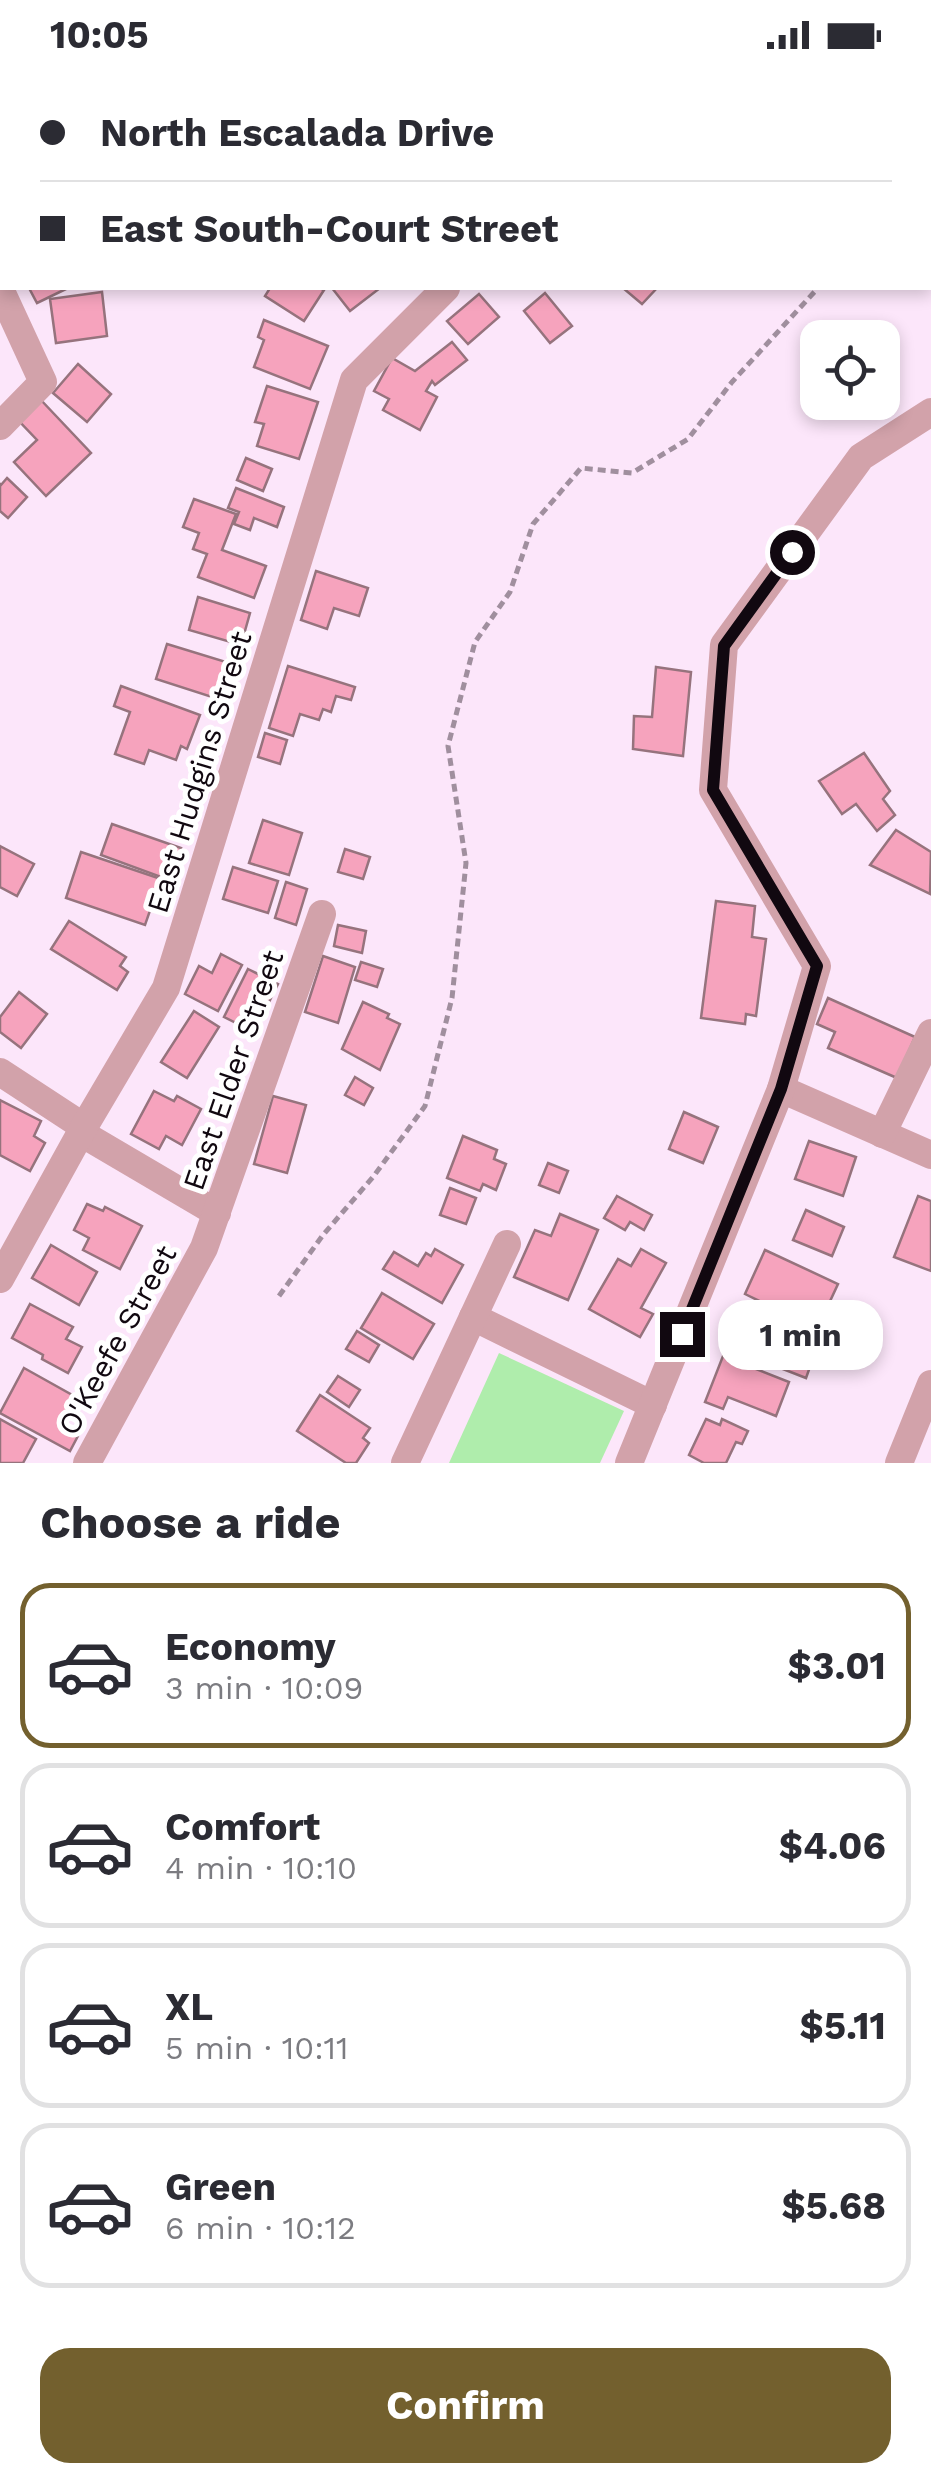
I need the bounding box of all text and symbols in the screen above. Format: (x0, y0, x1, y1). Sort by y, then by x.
text: 10:05 (50, 13, 149, 57)
text: North Escalada Drive (100, 111, 494, 155)
text: East South-Court Street (100, 207, 558, 251)
map controls (800, 320, 900, 420)
button: locate (800, 320, 900, 420)
route start (770, 530, 815, 575)
street label: East Hudgins Street (139, 627, 259, 917)
street label: East Elder Street (176, 945, 291, 1194)
street label: O'Keefe Street (50, 1239, 184, 1441)
callout: 1 min (717, 1299, 882, 1369)
route end (660, 1312, 705, 1357)
text: 1 min (759, 1316, 842, 1354)
text: Choose a ride (40, 1496, 340, 1549)
icon: car (45, 1621, 135, 1711)
text: Economy (165, 1625, 336, 1669)
text: $3.01 (788, 1644, 886, 1688)
text: 3 min · 10:09 (165, 1669, 363, 1707)
icon: car (45, 1801, 135, 1891)
text: Comfort (165, 1805, 320, 1849)
text: $4.06 (779, 1824, 886, 1868)
text: 4 min · 10:10 (165, 1849, 357, 1887)
icon: car (45, 1981, 135, 2071)
text: XL (165, 1985, 213, 2029)
text: $5.11 (800, 2004, 886, 2048)
text: 5 min · 10:11 (165, 2029, 349, 2067)
icon: car (45, 2161, 135, 2251)
text: Green (165, 2165, 276, 2209)
text: $5.68 (781, 2184, 886, 2228)
text: 6 min · 10:12 (165, 2209, 356, 2247)
button: Confirm (40, 2348, 891, 2463)

